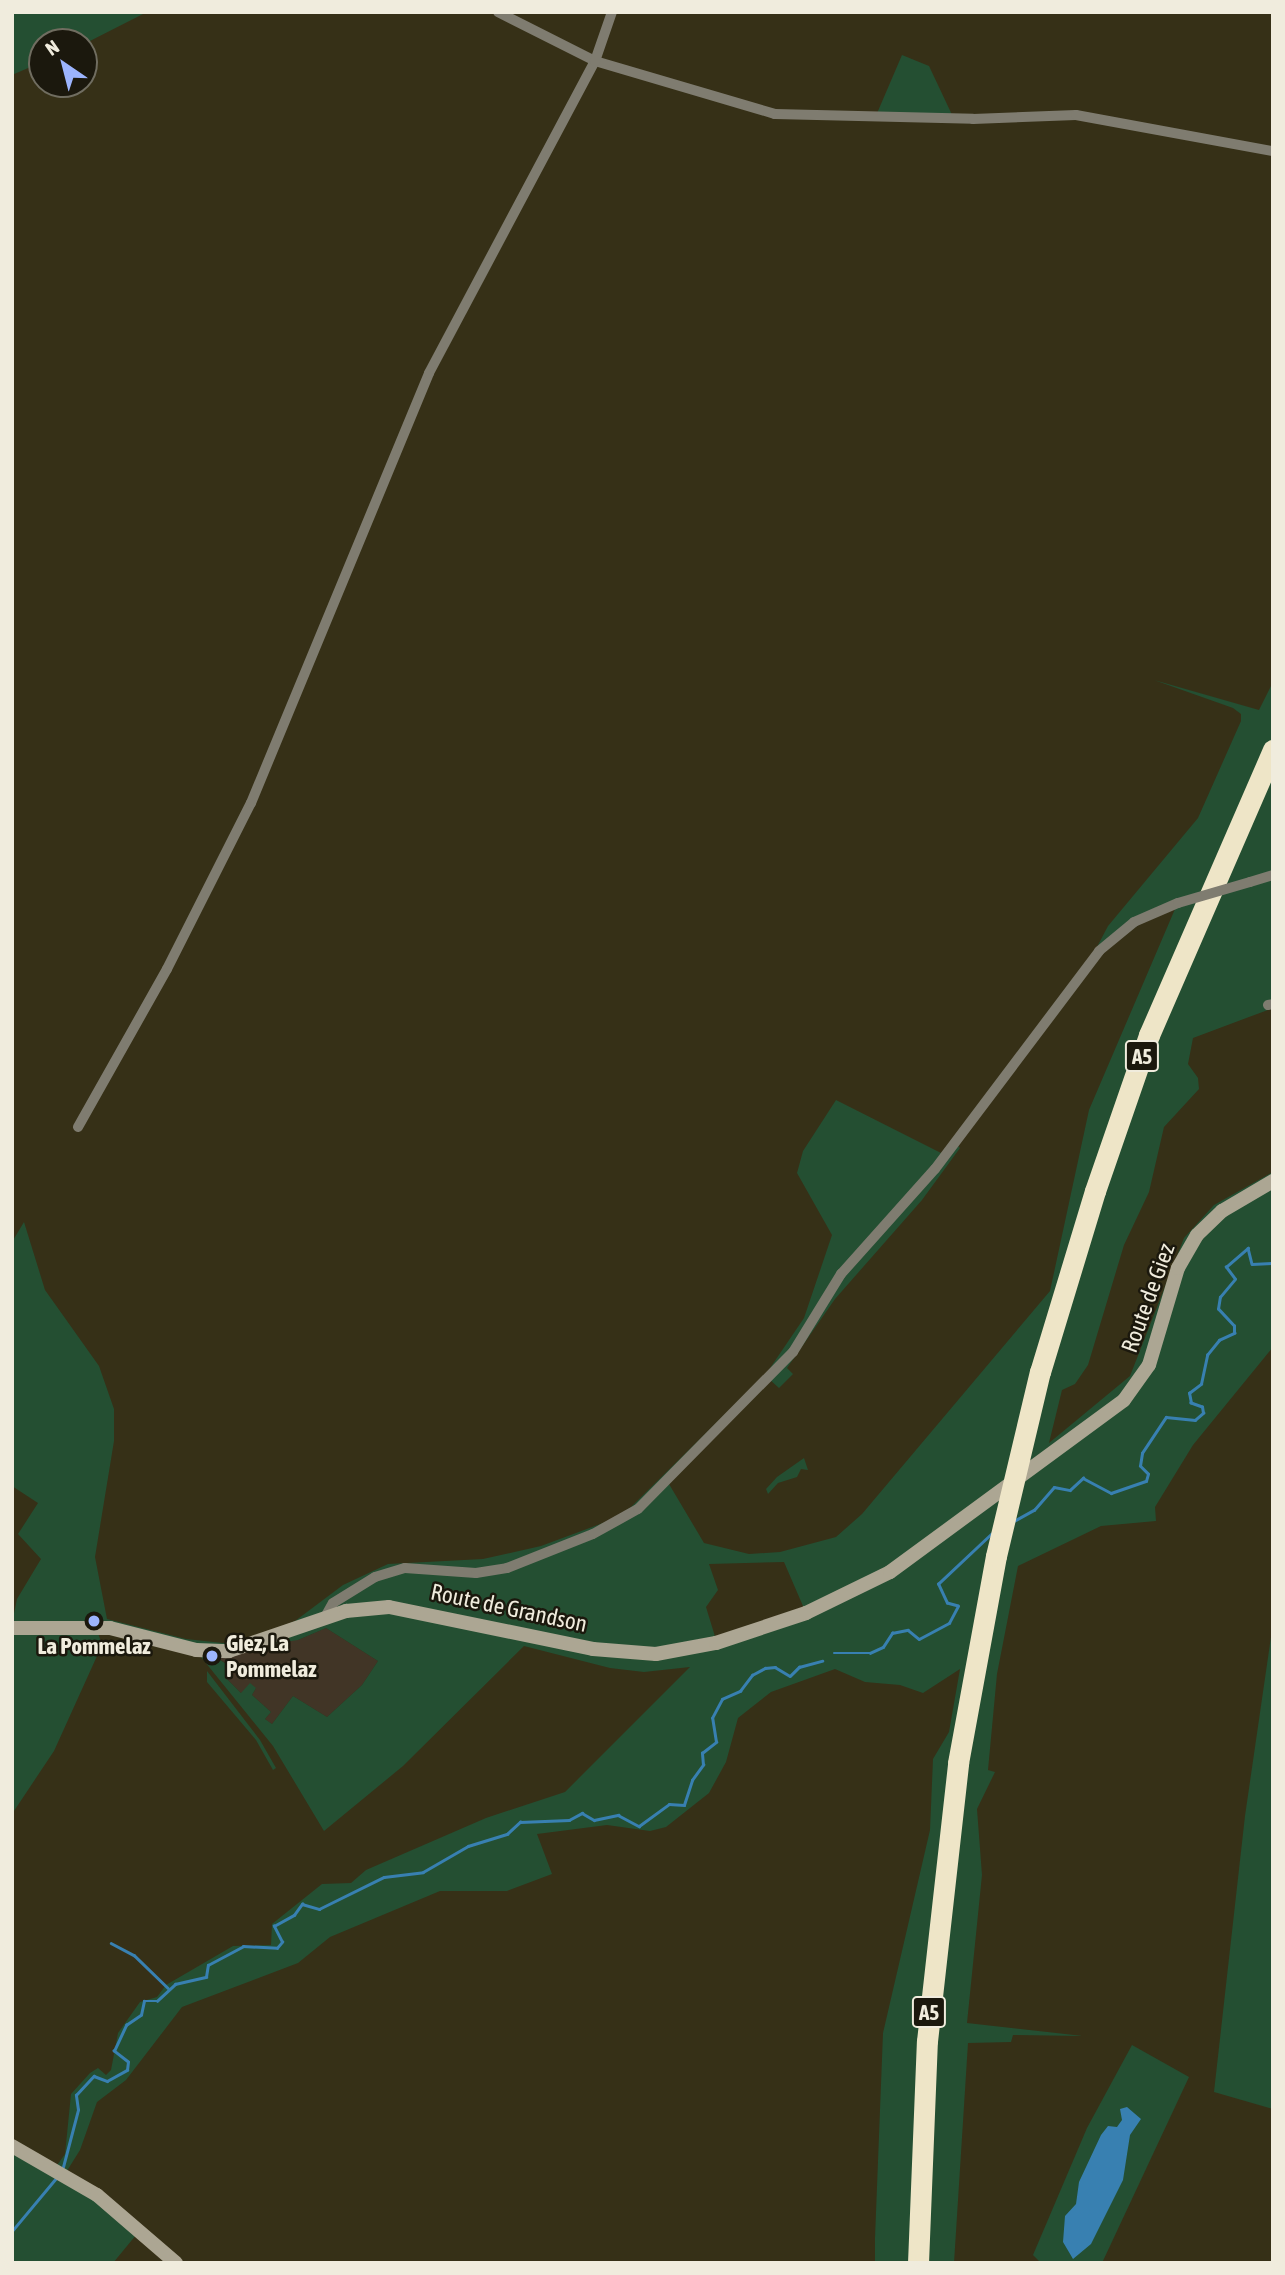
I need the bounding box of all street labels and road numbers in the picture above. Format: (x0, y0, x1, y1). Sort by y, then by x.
road number: A5 (1124, 1038, 1160, 1074)
street label: Route de Giez (1116, 1240, 1180, 1356)
street label: Route de Grandson (428, 1578, 590, 1638)
road number: A5 (912, 1994, 946, 2030)

